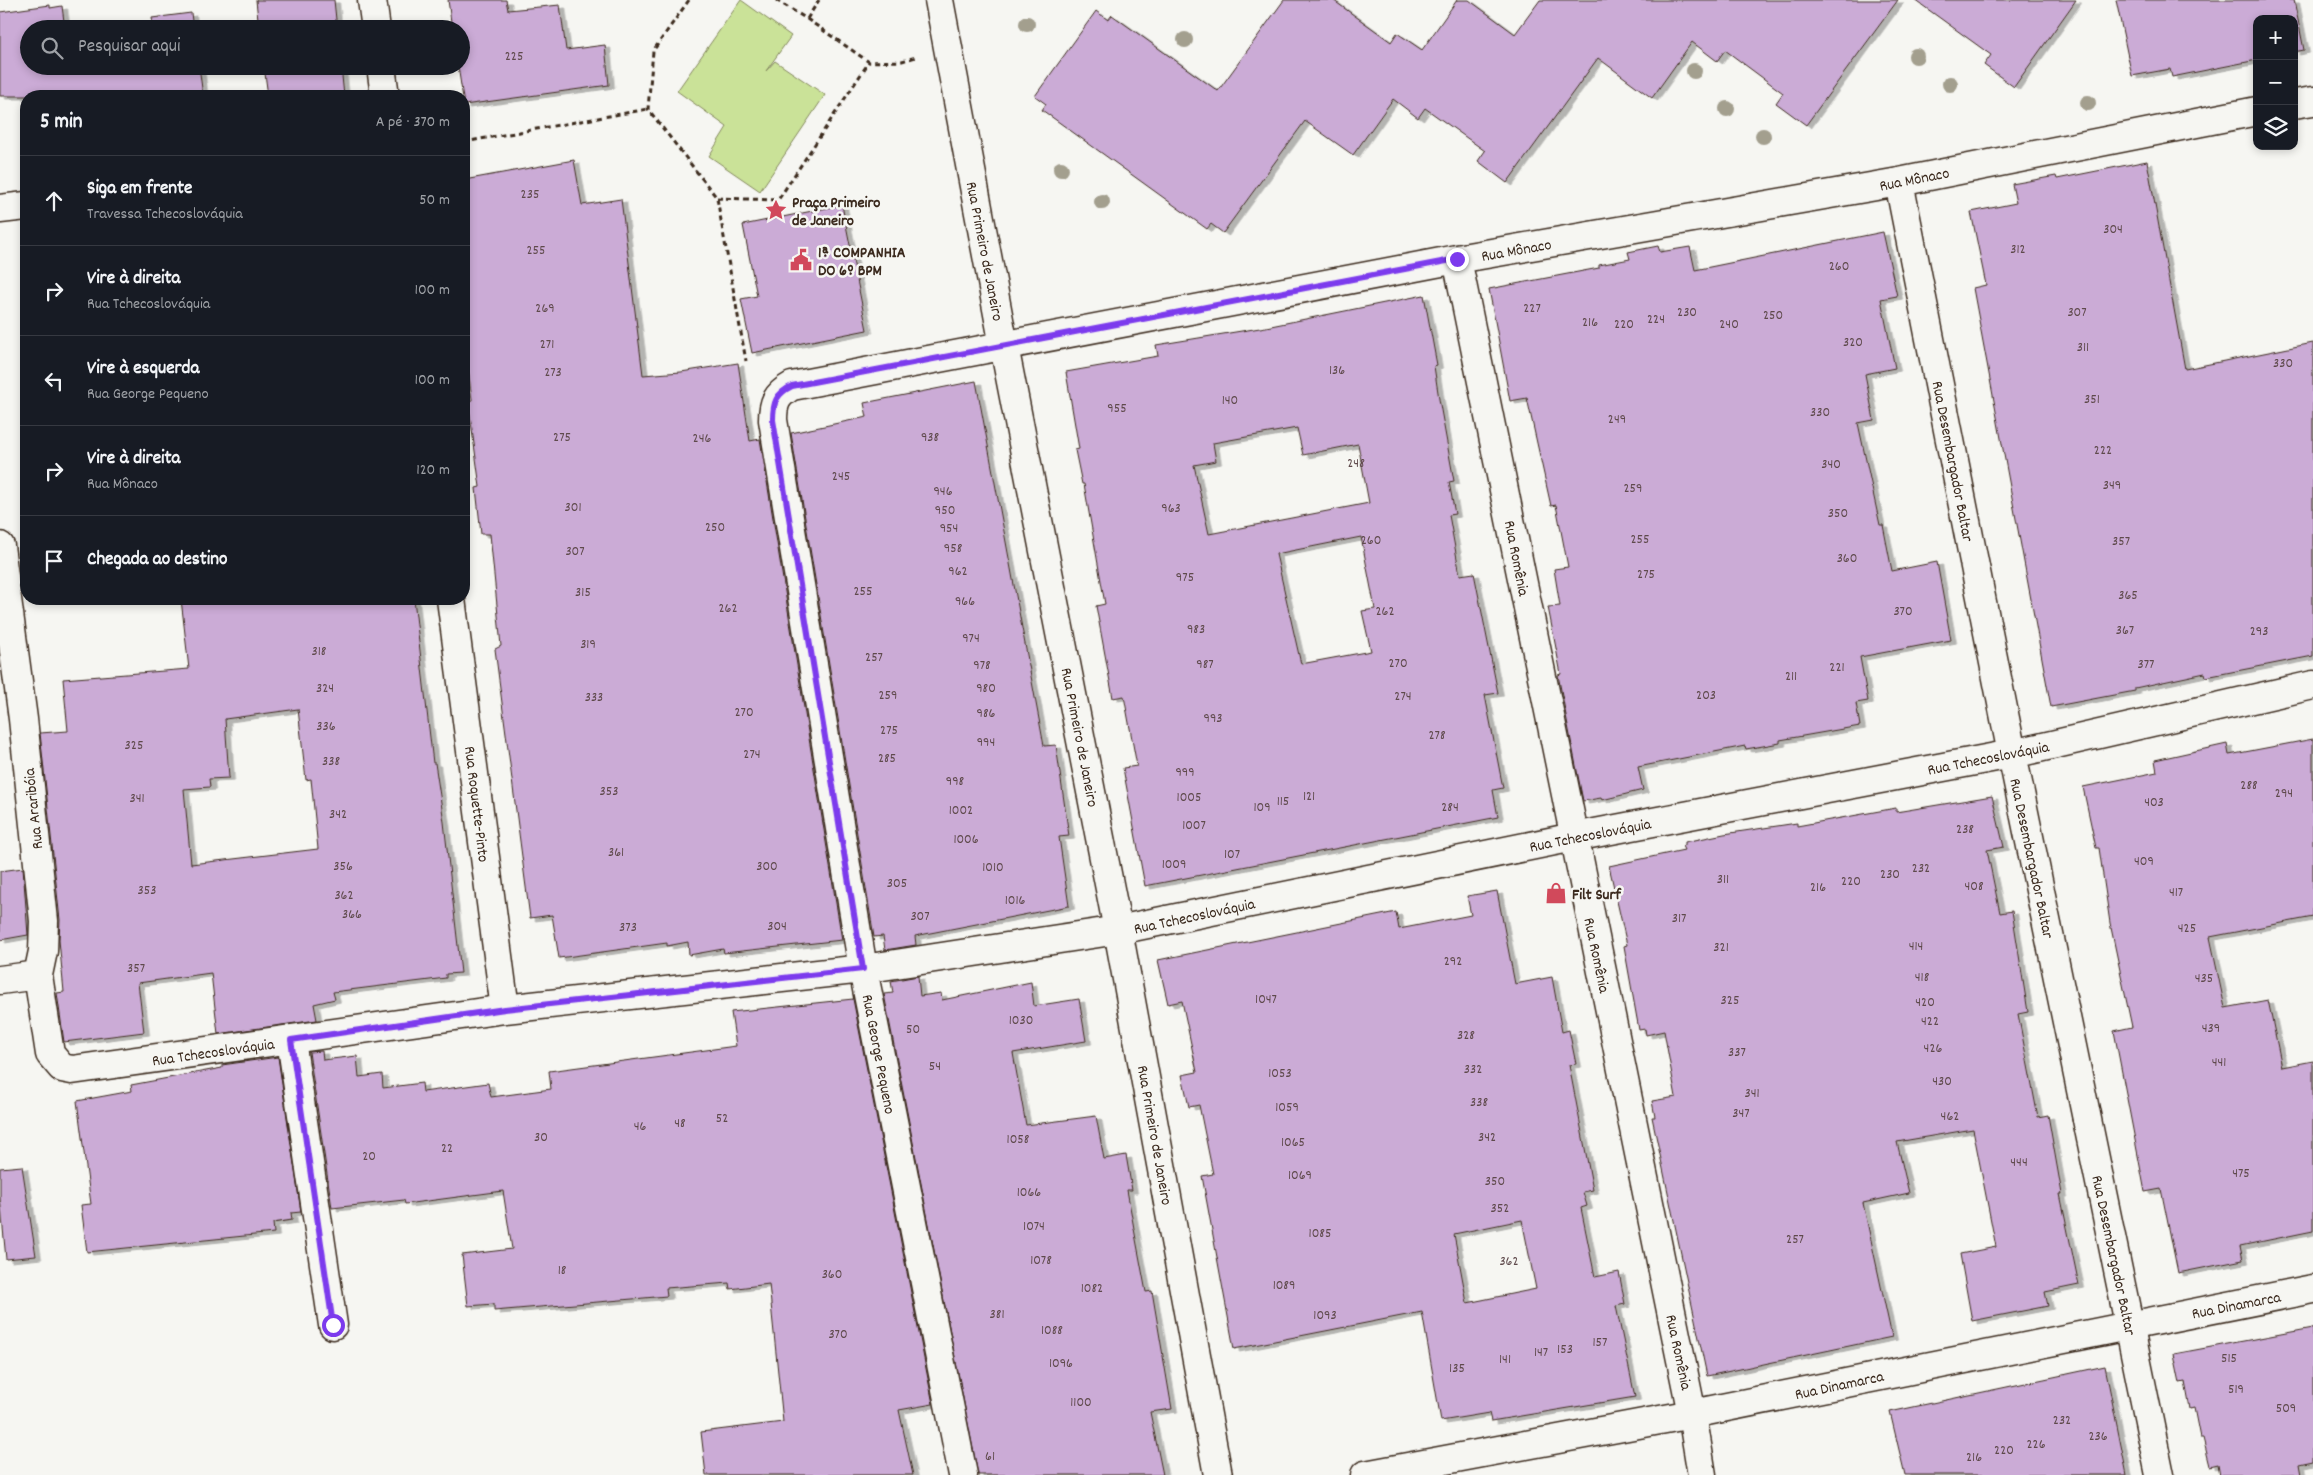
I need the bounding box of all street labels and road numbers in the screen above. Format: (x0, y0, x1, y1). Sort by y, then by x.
street label: Rua Mônaco (1878, 162, 1951, 198)
street label: Rua Primeiro de Janeiro (959, 180, 1008, 323)
street label: Rua Mônaco (1480, 234, 1553, 269)
street label: Rua Desembargador Baltar (1925, 379, 1978, 544)
street label: Rua Romênia (1497, 519, 1534, 599)
street label: Rua Primeiro de Janeiro (1054, 666, 1103, 809)
street label: Rua Tchecoslováquia (1926, 736, 2052, 783)
street label: Rua Roquette-Pinto (457, 745, 494, 864)
street label: Rua Araribóia (19, 767, 50, 850)
street label: Rua Desembargador Baltar (2002, 776, 2059, 941)
street label: Rua Tchecoslováquia (1528, 813, 1654, 860)
street label: Rua Tchecoslováquia (1132, 893, 1258, 942)
street label: Rua Romênia (1576, 916, 1615, 996)
street label: Rua George Pequeno (855, 993, 900, 1116)
street label: Rua Tchecoslováquia (151, 1033, 277, 1073)
street label: Rua Primeiro de Janeiro (1130, 1064, 1177, 1207)
street label: Rua Desembargador Baltar (2084, 1173, 2141, 1338)
street label: Rua Dinamarca (2190, 1286, 2283, 1326)
street label: Rua Romênia (1658, 1313, 1697, 1393)
street label: Rua Dinamarca (1793, 1366, 1887, 1407)

